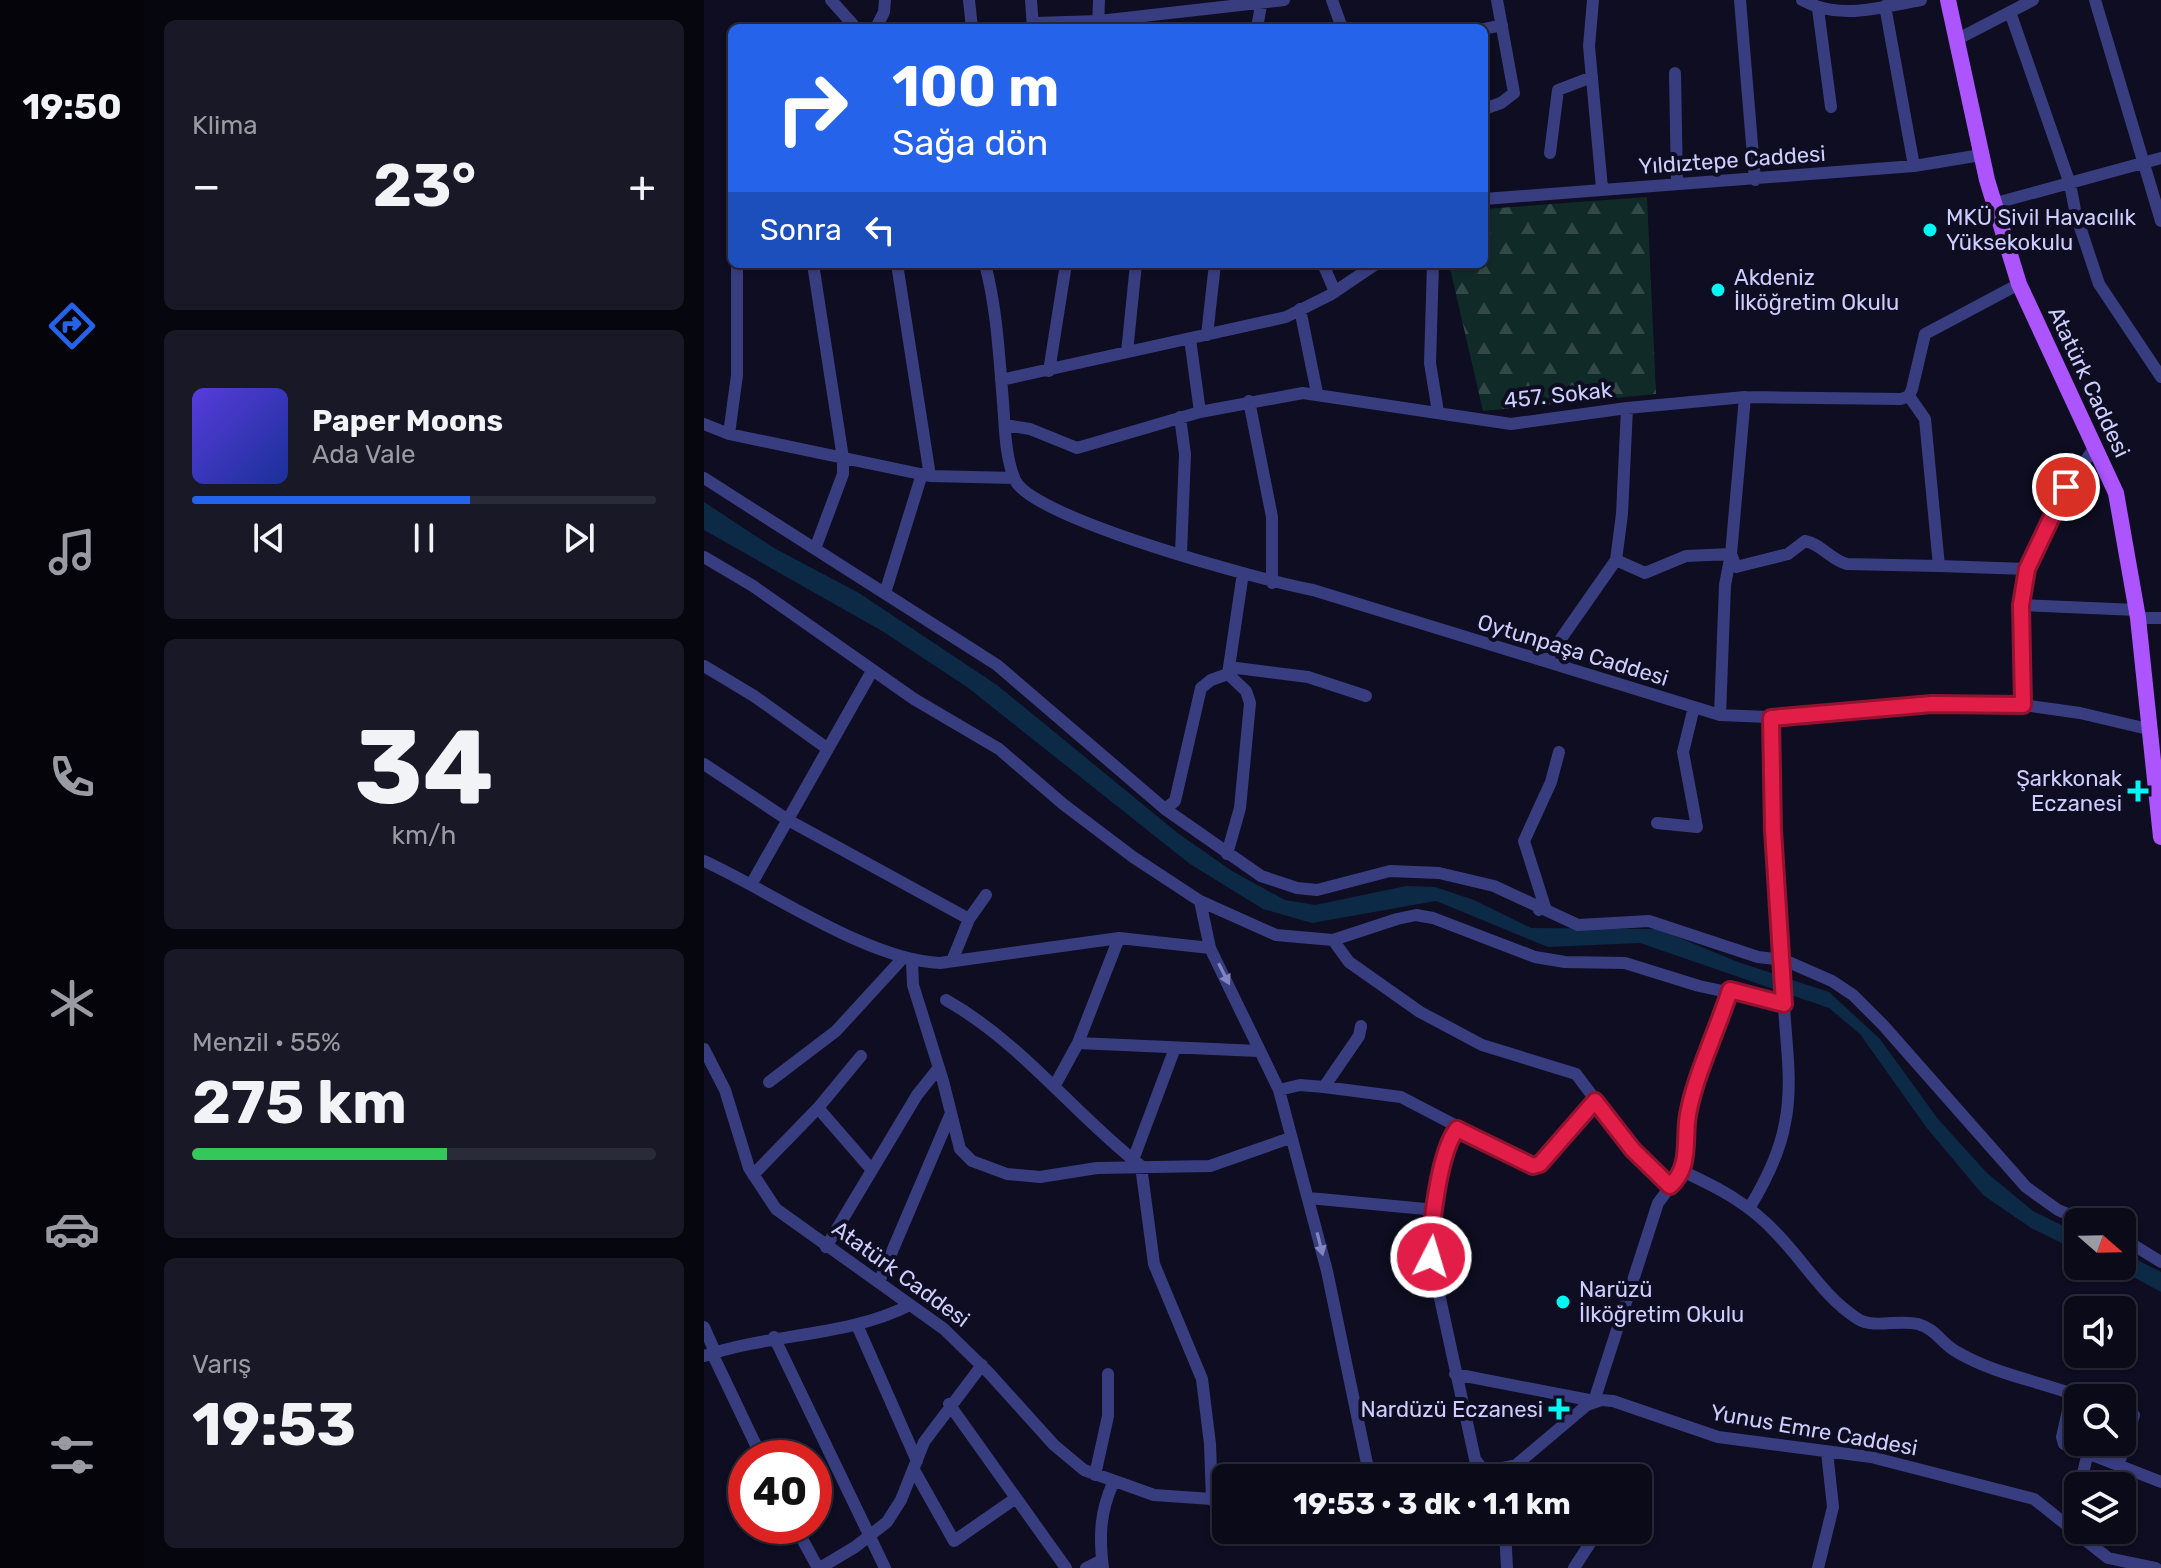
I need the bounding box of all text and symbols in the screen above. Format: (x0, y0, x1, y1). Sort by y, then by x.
text: 100 m (892, 54, 1059, 120)
icon: right (760, 56, 864, 160)
text: 19:50 (22, 85, 122, 128)
text: Klima (192, 110, 258, 141)
text: Sağa dön (892, 121, 1048, 164)
street label: Yıldıztepe Caddesi (1637, 140, 1827, 180)
text: 23° (373, 150, 476, 221)
text: − (192, 160, 221, 212)
text: + (629, 160, 656, 212)
place label: MKÜ Sivil Havacılık Yüksekokulu (1946, 204, 2136, 256)
icon: left (858, 208, 902, 252)
text: Sonra (760, 212, 842, 248)
marker: MKÜ Sivil Havacılık Yüksekokulu (1921, 221, 1939, 239)
place label: Akdeniz İlköğretim Okulu (1734, 264, 1899, 316)
marker: Akdeniz İlköğretim Okulu (1709, 281, 1727, 299)
icon: directions (44, 298, 100, 354)
street label: Atatürk Caddesi (2042, 302, 2136, 462)
street label: 457. Sokak (1503, 376, 1614, 414)
text: Paper Moons (312, 403, 503, 439)
text: Ada Vale (312, 439, 416, 470)
pin (2032, 453, 2100, 521)
icon: arrive (2044, 465, 2088, 509)
icon: previous (247, 516, 291, 560)
icon: pause (402, 516, 446, 560)
icon: next (557, 516, 601, 560)
icon: music (44, 524, 100, 580)
street label: Oytunpaşa Caddesi (1474, 608, 1672, 692)
text: 34 (354, 706, 494, 829)
icon: phone (44, 749, 100, 805)
place label: Şarkkonak Eczanesi (2016, 765, 2123, 817)
marker: Şarkkonak Eczanesi (2129, 782, 2147, 800)
text: km/h (392, 820, 456, 851)
one-way arrow (1217, 963, 1230, 986)
icon: climate (44, 975, 100, 1031)
text: Menzil · 55% (192, 1027, 341, 1058)
text: 275 km (192, 1067, 407, 1138)
icon: car (44, 1201, 100, 1257)
north arrow (2064, 1208, 2136, 1280)
map controls (2064, 1208, 2136, 1544)
street label: Atatürk Caddesi (827, 1215, 975, 1333)
position arrow (1389, 1215, 1473, 1299)
one-way arrow (1314, 1232, 1327, 1257)
place label: Narüzü İlköğretim Okulu (1579, 1276, 1744, 1328)
marker: Narüzü İlköğretim Okulu (1554, 1293, 1572, 1311)
button: sound (2064, 1296, 2136, 1368)
text: Varış (192, 1349, 251, 1380)
button: search (2064, 1384, 2136, 1456)
text: 19:53 (192, 1389, 356, 1460)
place label: Nardüzü Eczanesi (1360, 1396, 1543, 1423)
street label: Yunus Emre Caddesi (1708, 1398, 1920, 1462)
marker: Nardüzü Eczanesi (1550, 1400, 1568, 1418)
icon: filters (44, 1427, 100, 1483)
speed limit sign: 40 (728, 1440, 832, 1544)
button: layers (2064, 1472, 2136, 1544)
text: 19:53 · 3 dk · 1.1 km (1293, 1486, 1571, 1522)

